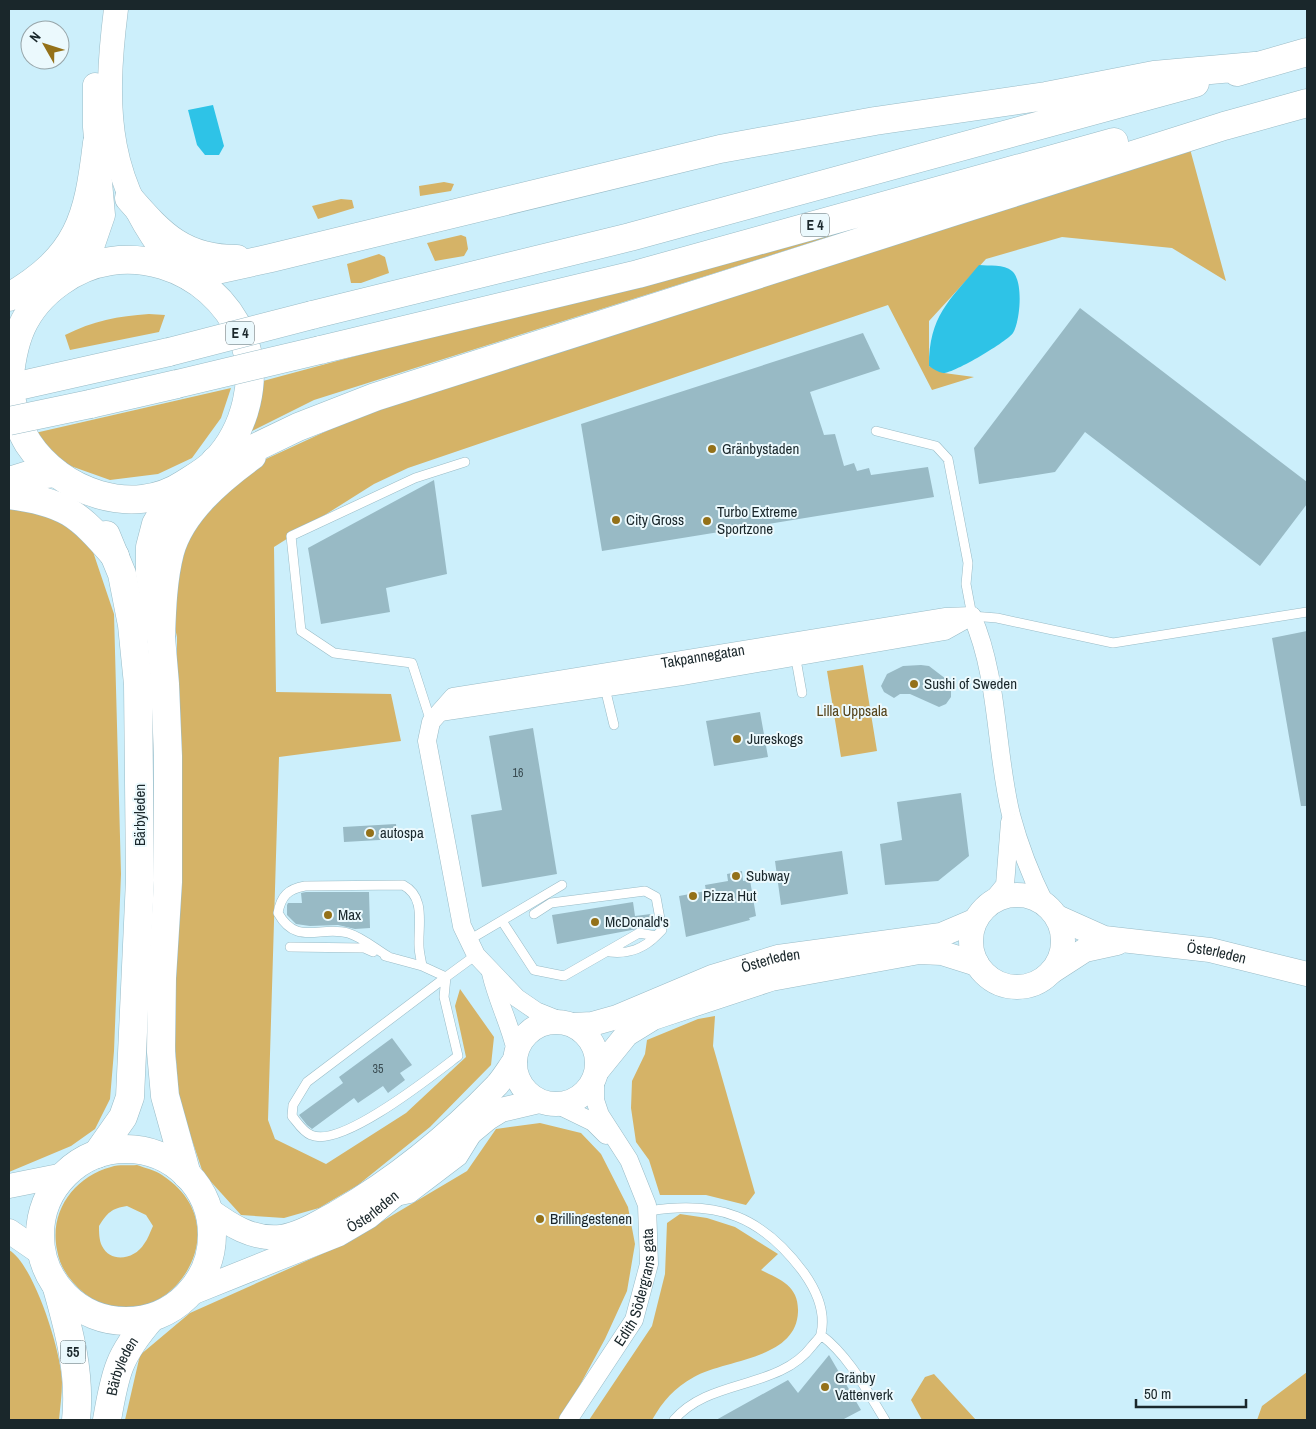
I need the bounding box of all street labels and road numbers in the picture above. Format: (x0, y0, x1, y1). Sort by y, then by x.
road number: E 4 (801, 214, 829, 236)
road number: E 4 (226, 322, 254, 344)
street label: Takpannegatan (659, 639, 746, 673)
street label: Bärbyleden (129, 784, 150, 846)
street label: Österleden (1186, 936, 1249, 969)
street label: Österleden (738, 943, 801, 978)
street label: Österleden (342, 1185, 403, 1237)
street label: Edith Södergrans gata (609, 1228, 659, 1350)
street label: Bärbyleden (101, 1332, 143, 1397)
road number: 55 (60, 1340, 86, 1364)

